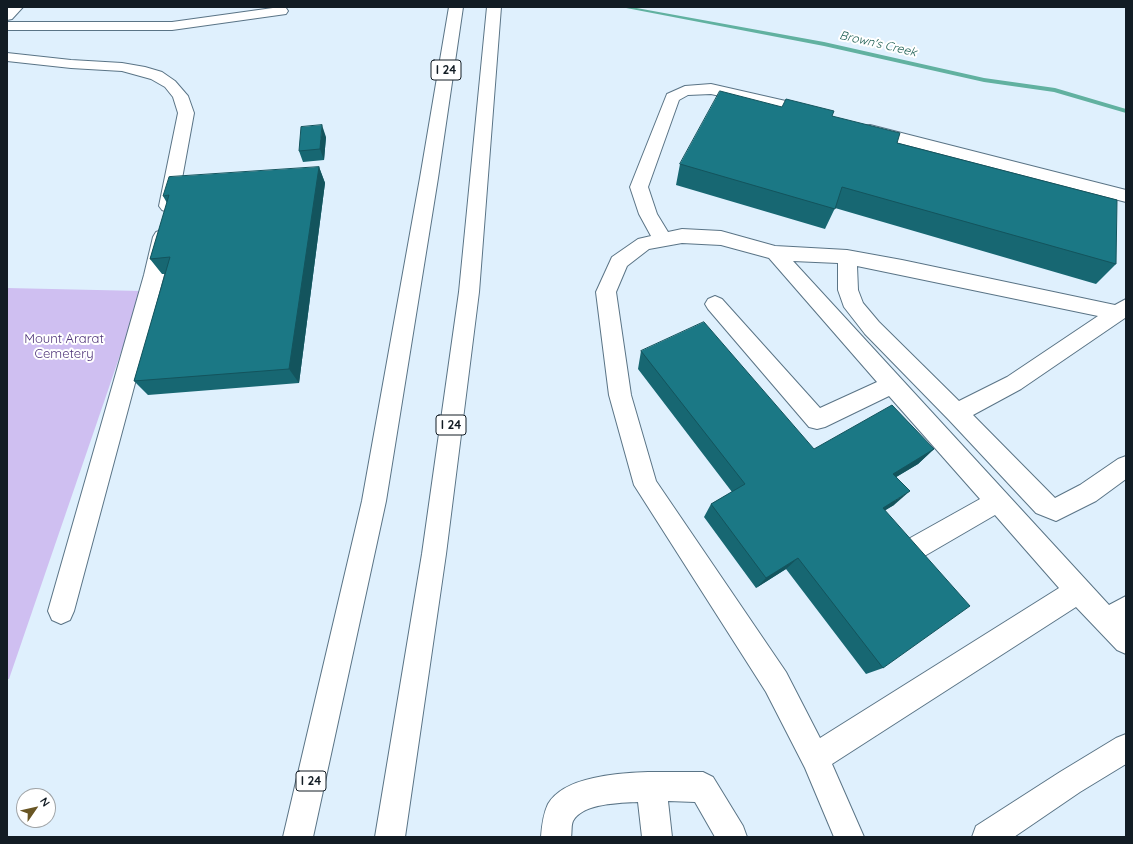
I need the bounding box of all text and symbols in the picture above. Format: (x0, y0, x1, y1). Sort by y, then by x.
water label: Brown's Creek (838, 28, 918, 60)
road number: I 24 (431, 60, 461, 80)
park label: Mount Ararat Cemetery (24, 331, 104, 362)
road number: I 24 (436, 415, 466, 435)
road number: I 24 (296, 771, 326, 791)
north arrow (16, 788, 56, 828)
text: N (37, 795, 53, 809)

